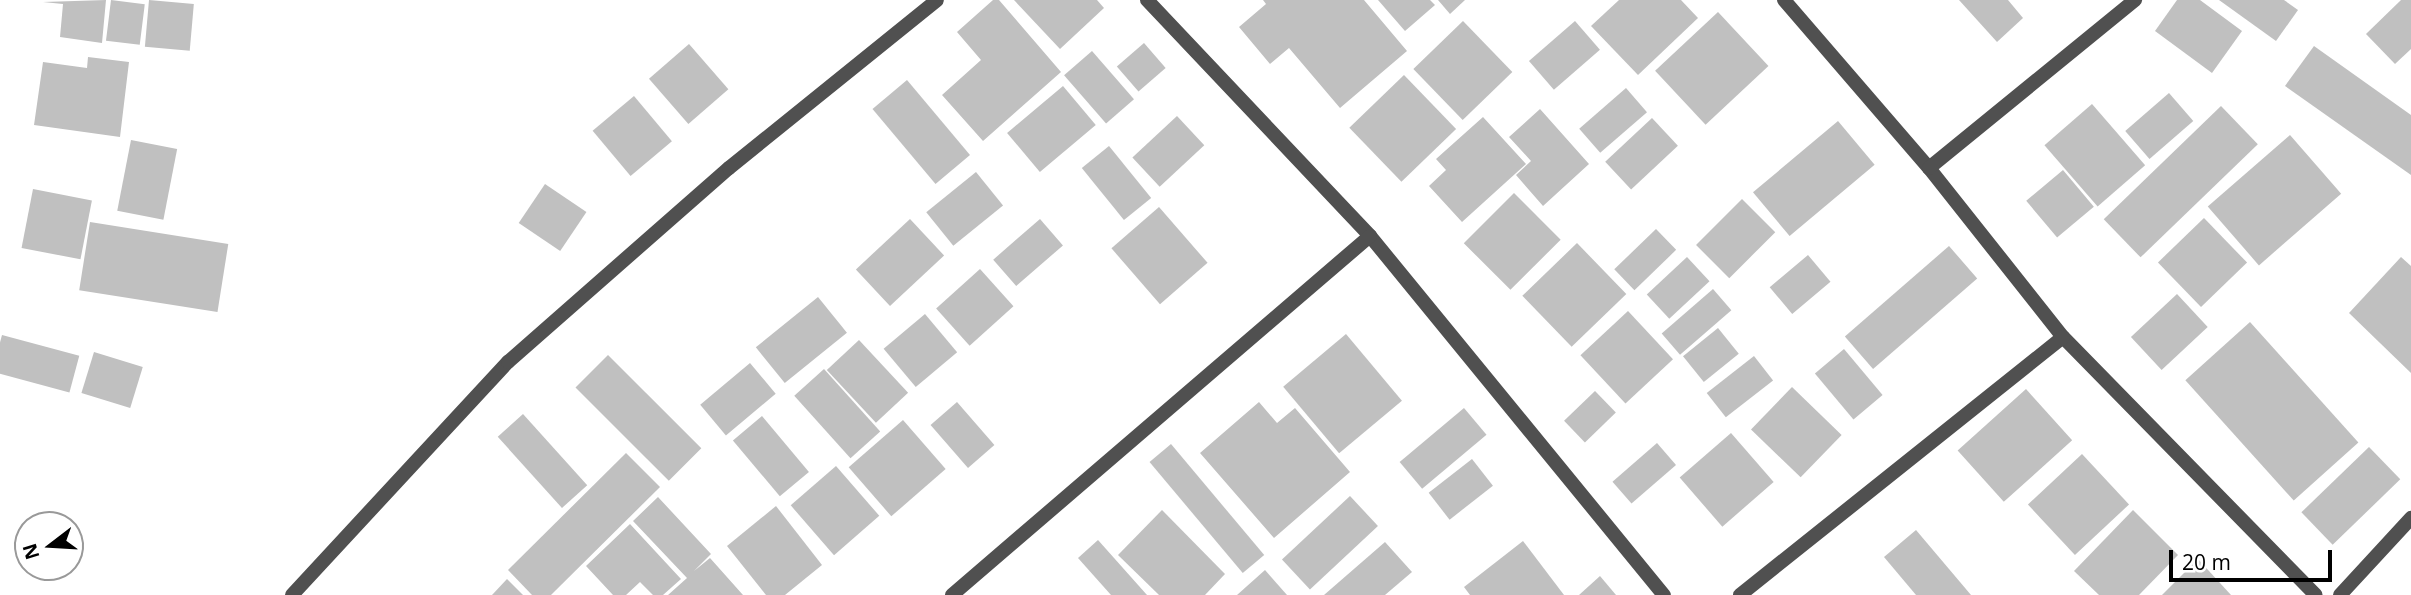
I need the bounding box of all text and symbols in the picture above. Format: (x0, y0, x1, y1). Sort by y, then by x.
north arrow (14, 511, 84, 581)
scale bar (2173, 536, 2336, 580)
text: N (16, 540, 46, 563)
text: 20 m (2182, 548, 2231, 576)

